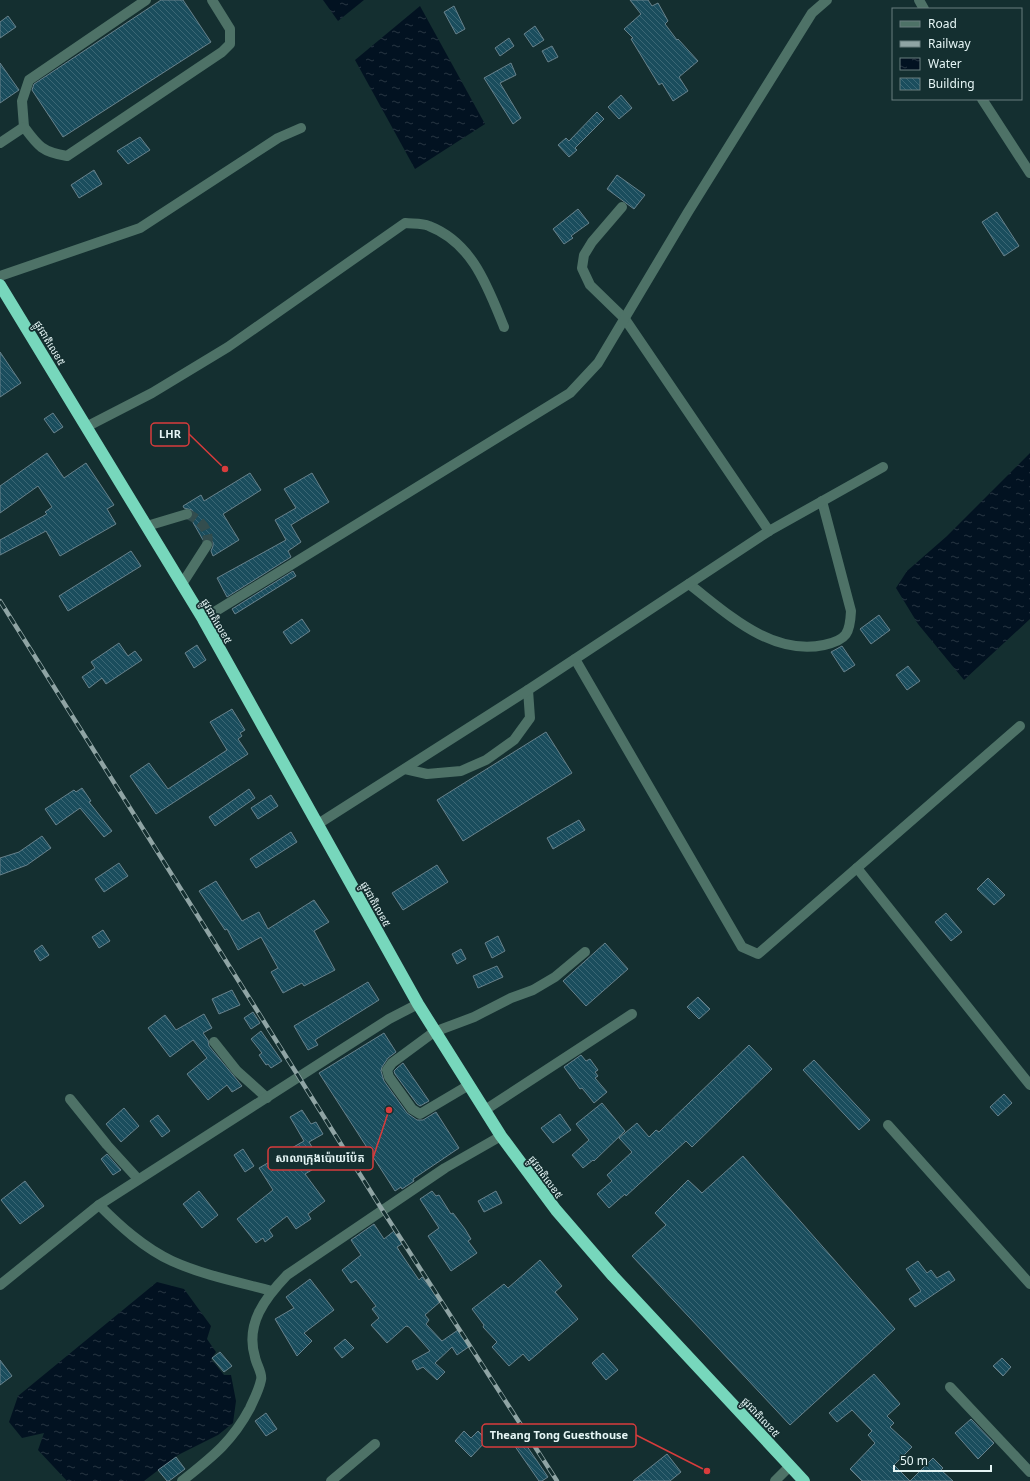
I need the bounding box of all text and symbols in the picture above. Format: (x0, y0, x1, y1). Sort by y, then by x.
legend (892, 8, 1022, 100)
text: Road (928, 15, 957, 32)
text: Railway (928, 35, 972, 52)
text: Water (928, 55, 962, 72)
text: Building (928, 75, 975, 92)
street label: ផ្លូវជាតិលេខ៥ (29, 318, 69, 370)
callout: LHR (151, 423, 189, 446)
text: LHR (159, 426, 182, 441)
street label: ផ្លូវជាតិលេខ៥ (196, 596, 236, 648)
street label: ផ្លូវជាតិលេខ៥ (355, 879, 394, 931)
callout: សាលាក្រុងប៉ោយប៉ែត (268, 1147, 373, 1170)
text: សាលាក្រុងប៉ោយប៉ែត (275, 1150, 365, 1165)
street label: ផ្លូវជាតិលេខ៥ (523, 1153, 566, 1203)
street label: ផ្លូវជាតិលេខ៥ (737, 1394, 783, 1442)
callout: Theang Tong Guesthouse (482, 1424, 636, 1447)
text: Theang Tong Guesthouse (490, 1427, 629, 1442)
scale bar (894, 1447, 991, 1473)
text: 50 m (900, 1452, 928, 1469)

